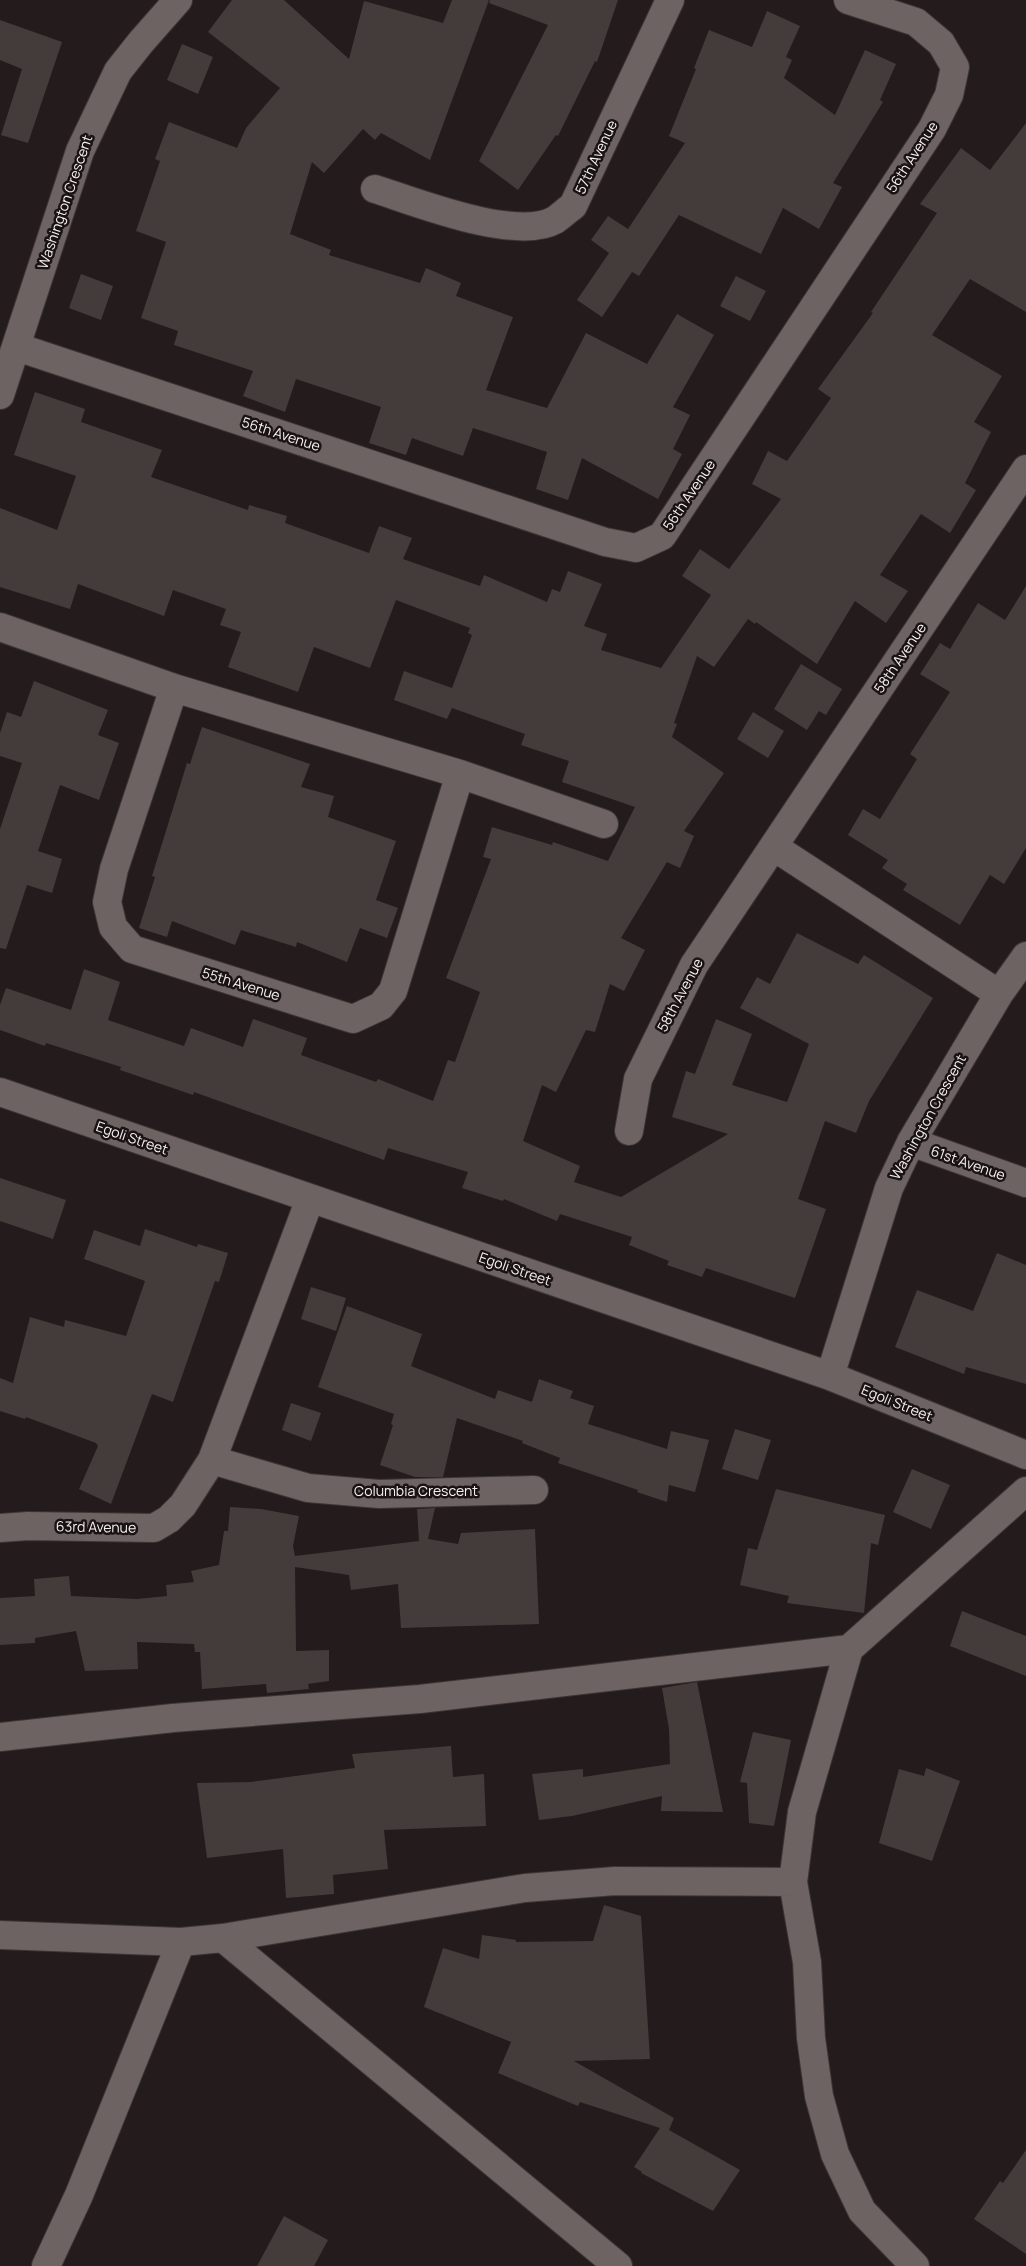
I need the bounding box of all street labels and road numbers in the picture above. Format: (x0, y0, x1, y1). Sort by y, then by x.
street label: 57th Avenue (570, 117, 621, 197)
street label: 56th Avenue (881, 117, 942, 196)
street label: Washington Crescent (33, 132, 96, 271)
street label: 56th Avenue (239, 412, 323, 455)
street label: 56th Avenue (658, 456, 719, 534)
street label: 58th Avenue (869, 619, 930, 697)
street label: 58th Avenue (652, 955, 707, 1035)
street label: 55th Avenue (200, 963, 283, 1004)
street label: Washington Crescent (885, 1050, 970, 1183)
street label: Egoli Street (94, 1116, 171, 1159)
street label: 61st Avenue (928, 1141, 1008, 1184)
street label: Egoli Street (477, 1247, 554, 1290)
street label: Egoli Street (859, 1380, 936, 1426)
street label: Columbia Crescent (354, 1481, 478, 1500)
street label: 63rd Avenue (56, 1516, 136, 1537)

